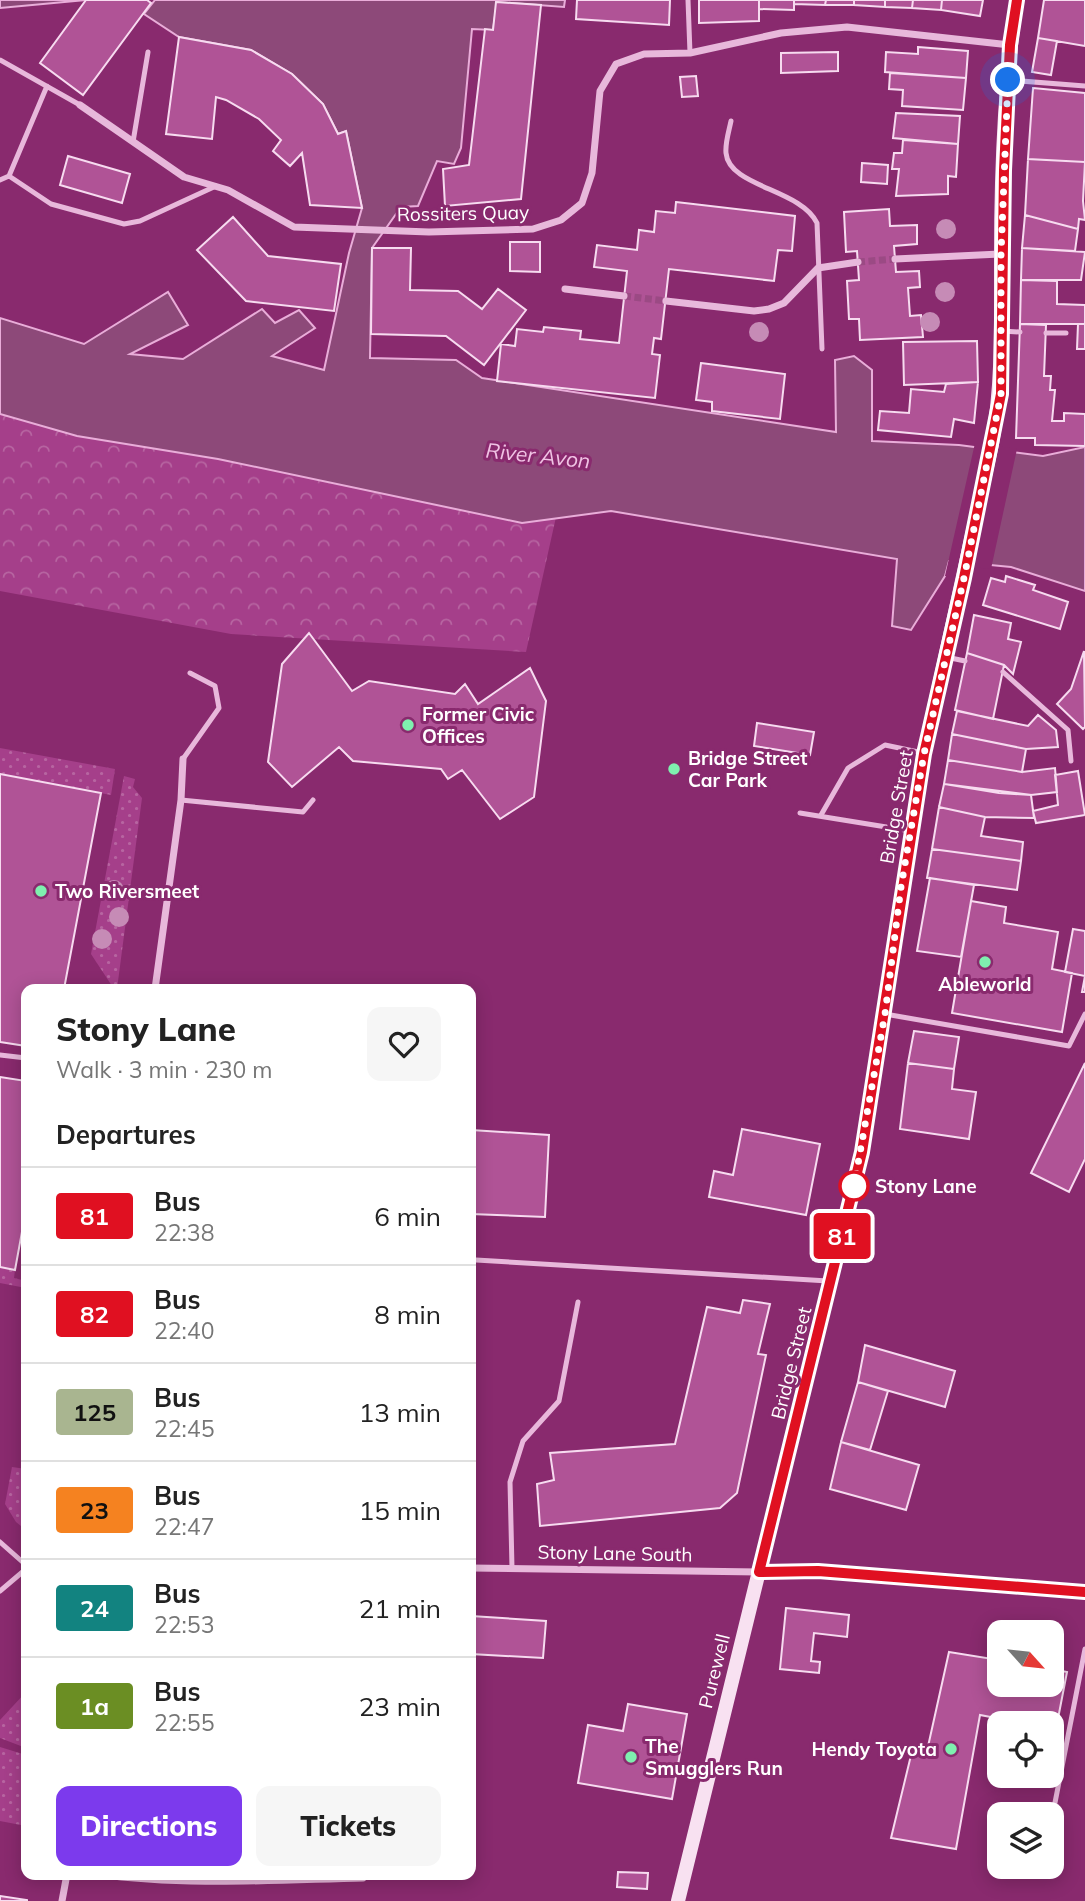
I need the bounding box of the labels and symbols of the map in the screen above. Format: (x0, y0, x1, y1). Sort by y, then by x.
your location (990, 62, 1025, 97)
street label: Rossiters Quay (397, 200, 529, 226)
water label: River Avon (484, 437, 592, 473)
place label: Former Civic Offices (422, 702, 535, 748)
marker: Former Civic Offices (400, 717, 416, 733)
place label: Bridge Street Car Park (688, 746, 807, 792)
street label: Bridge Street (874, 748, 918, 866)
marker: Bridge Street Car Park (666, 761, 682, 777)
place label: Two Riversmeet (55, 879, 199, 903)
marker: Two Riversmeet (33, 883, 49, 899)
marker: Ableworld (977, 954, 993, 970)
place label: Ableworld (938, 972, 1032, 996)
marker: Stony Lane (839, 1171, 869, 1201)
place label: Stony Lane (875, 1174, 977, 1198)
line badge: 81 (810, 1213, 874, 1259)
street label: Bridge Street (765, 1304, 817, 1422)
street label: Stony Lane South (537, 1540, 693, 1566)
north arrow (987, 1620, 1064, 1698)
street label: Purewell (693, 1631, 735, 1711)
place label: The Smugglers Run (645, 1734, 783, 1780)
place label: Hendy Toyota (812, 1737, 937, 1761)
marker: Hendy Toyota (943, 1741, 959, 1757)
marker: The Smugglers Run (623, 1749, 639, 1765)

